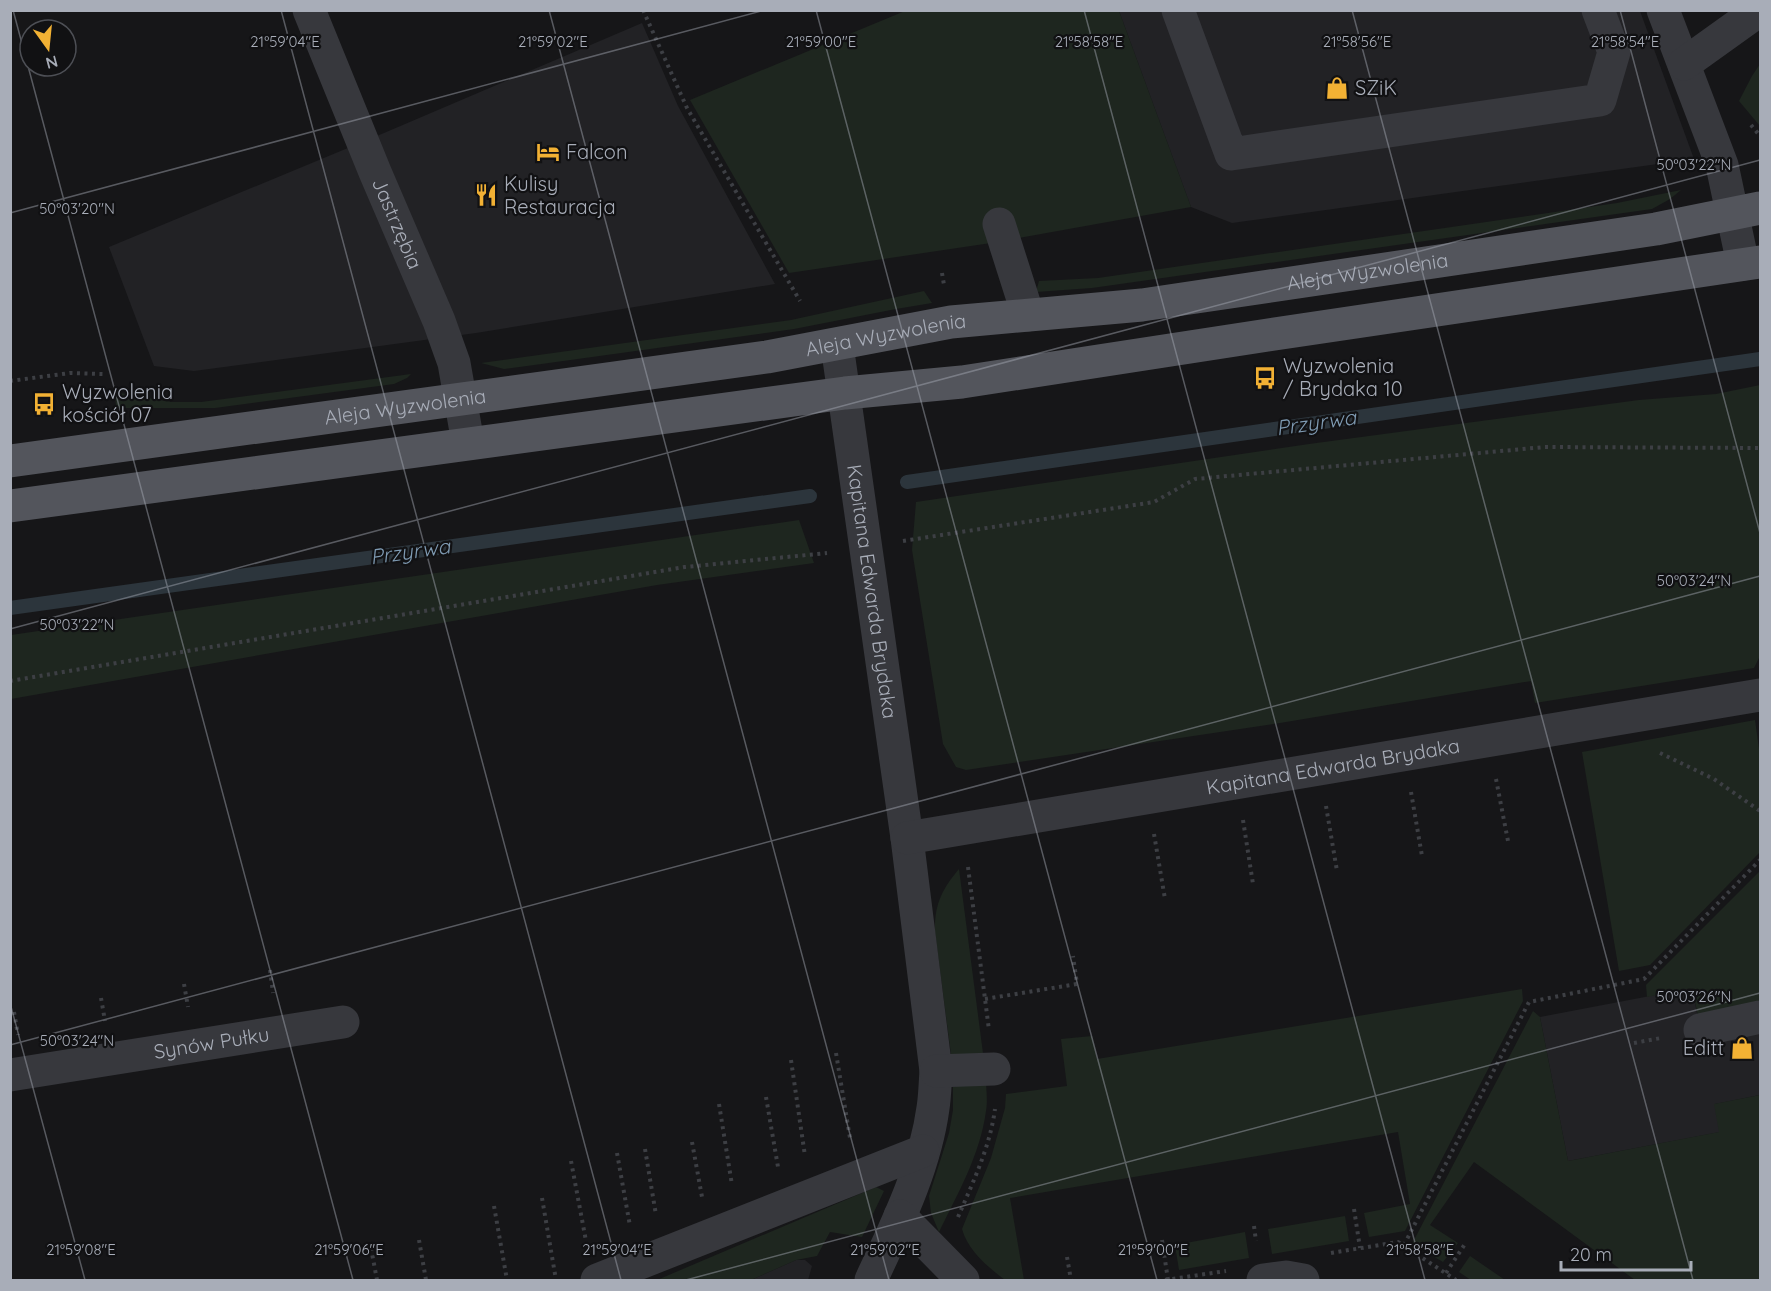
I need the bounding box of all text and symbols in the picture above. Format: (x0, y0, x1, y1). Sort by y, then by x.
north arrow (18, 18, 78, 78)
text: 21°59'04"E (250, 32, 320, 51)
text: 21°59'02"E (518, 32, 588, 51)
text: 21°59'00"E (786, 32, 856, 51)
text: 21°58'58"E (1055, 32, 1123, 51)
text: 21°58'56"E (1323, 32, 1391, 51)
text: 21°58'54"E (1591, 32, 1659, 51)
text: N (44, 51, 60, 74)
shop icon: SZiK (1324, 75, 1350, 101)
place label: SZiK (1355, 75, 1397, 100)
hotel icon: Falcon (535, 139, 561, 165)
place label: Falcon (566, 139, 627, 164)
text: 50°03'22"N (1656, 155, 1732, 174)
place label: Kulisy Restauracja (504, 171, 616, 219)
street label: Jastrzębia (367, 174, 428, 273)
restaurant icon: Kulisy Restauracja (473, 182, 499, 208)
text: 50°03'20"N (39, 199, 115, 218)
street label: Aleja Wyzwolenia (1285, 247, 1450, 295)
street label: Aleja Wyzwolenia (803, 308, 967, 361)
place label: Wyzwolenia / Brydaka 10 (1283, 353, 1403, 401)
bus stop icon: Wyzwolenia / Brydaka 10 (1252, 365, 1278, 391)
place label: Wyzwolenia kościół 07 (62, 379, 173, 427)
street label: Aleja Wyzwolenia (323, 383, 488, 430)
bus stop icon: Wyzwolenia kościół 07 (31, 391, 57, 417)
water label: Przyrwa (1274, 403, 1359, 440)
street label: Kapitana Edwarda Brydaka (842, 463, 903, 720)
water label: Przyrwa (368, 532, 453, 569)
text: 50°03'24"N (1657, 571, 1731, 590)
text: 50°03'22"N (39, 615, 115, 634)
street label: Kapitana Edwarda Brydaka (1204, 733, 1462, 800)
text: 50°03'26"N (1657, 987, 1731, 1006)
street label: Synów Pułku (152, 1021, 271, 1064)
text: 50°03'24"N (40, 1031, 114, 1050)
place label: Editt (1683, 1035, 1724, 1060)
shop icon: Editt (1729, 1035, 1755, 1061)
scale bar (1561, 1234, 1692, 1272)
text: 21°59'08"E (46, 1240, 116, 1259)
text: 21°59'06"E (314, 1240, 384, 1259)
text: 21°59'04"E (582, 1240, 652, 1259)
text: 21°59'02"E (850, 1240, 920, 1259)
text: 21°59'00"E (1118, 1240, 1188, 1259)
text: 21°58'58"E (1386, 1240, 1454, 1259)
text: 20 m (1570, 1243, 1612, 1266)

